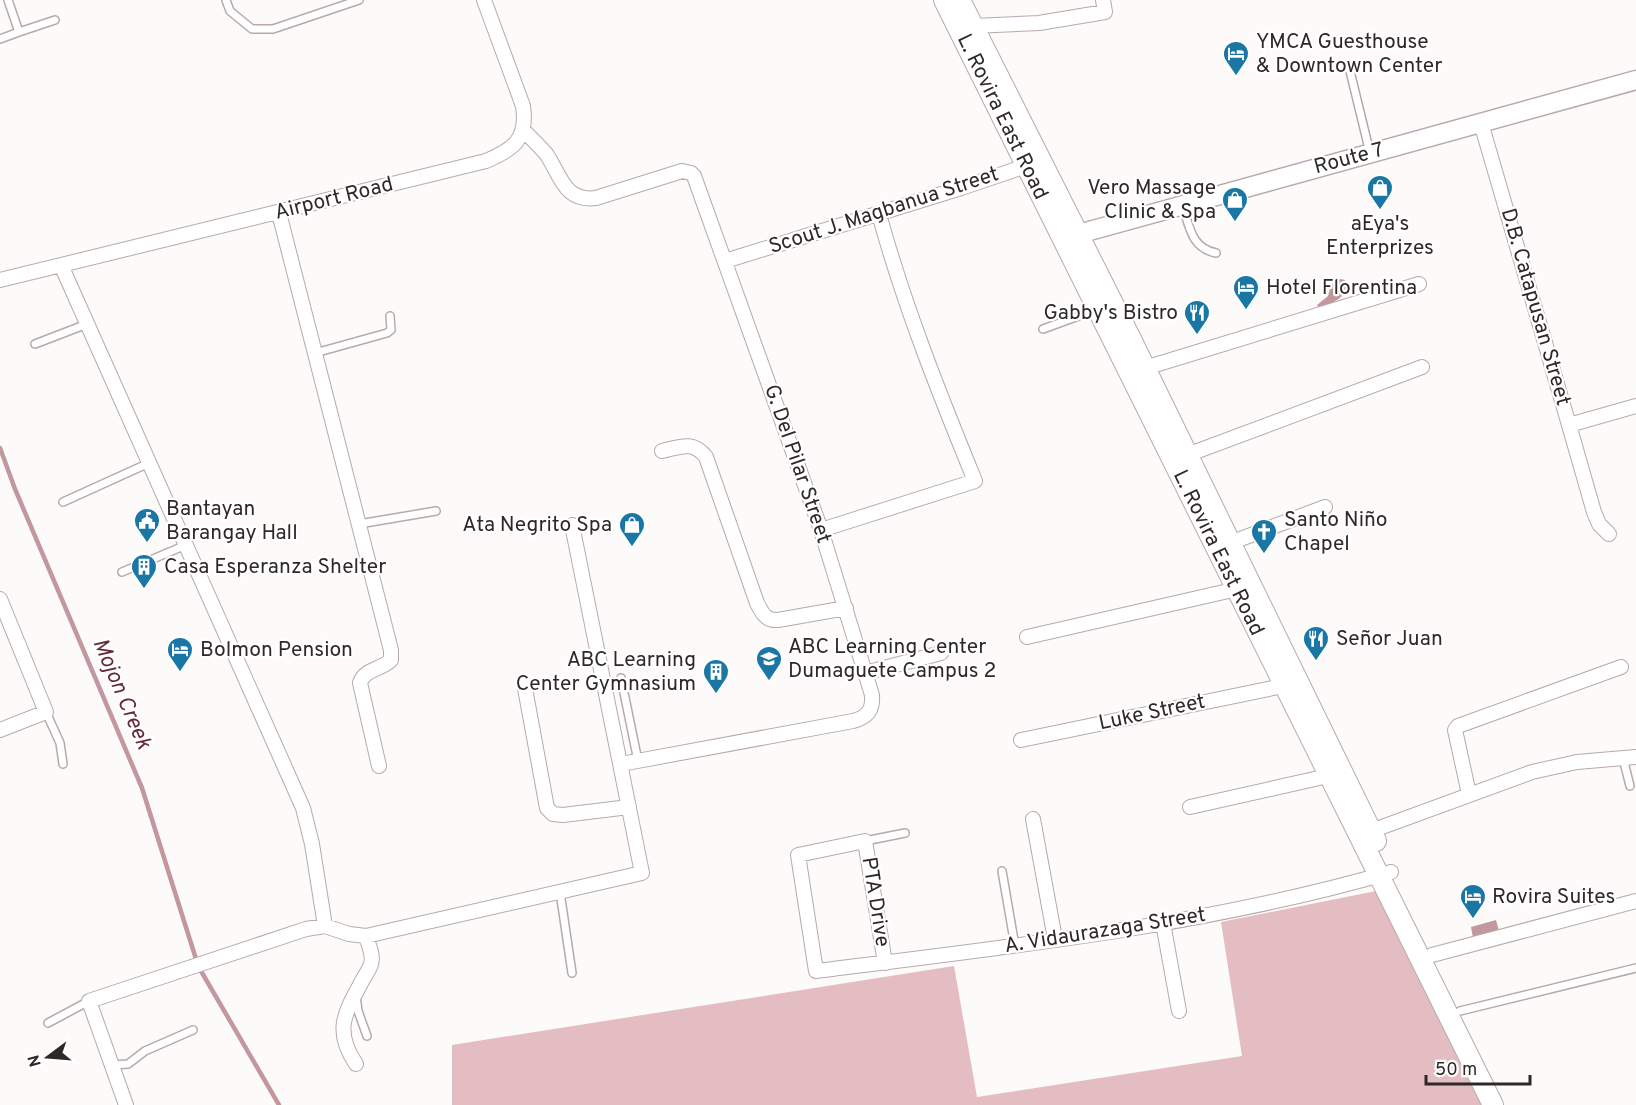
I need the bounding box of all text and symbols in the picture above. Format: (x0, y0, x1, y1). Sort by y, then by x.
place label: YMCA Guesthouse & Downtown Center (1256, 29, 1442, 80)
street label: L. Rovira East Road (950, 30, 1054, 204)
hotel icon: YMCA Guesthouse & Downtown Center (1221, 39, 1251, 77)
street label: Route 7 (1311, 137, 1387, 181)
street label: Scout J. Magbanua Street (766, 161, 1002, 261)
street label: Airport Road (272, 171, 396, 227)
shop icon: aEya's Enterprizes (1365, 173, 1395, 211)
place label: Vero Massage Clinic & Spa (1087, 175, 1216, 226)
shop icon: Vero Massage Clinic & Spa (1220, 185, 1250, 223)
street label: D.B. Catapusan Street (1494, 205, 1576, 409)
place label: aEya's Enterprizes (1326, 211, 1434, 262)
hotel icon: Hotel Florentina (1231, 273, 1261, 311)
place label: Hotel Florentina (1266, 275, 1417, 302)
restaurant icon: Gabby's Bistro (1182, 298, 1212, 336)
place label: Gabby's Bistro (1043, 300, 1178, 327)
street label: G. Del Pilar Street (757, 381, 837, 547)
street label: L. Rovira East Road (1166, 466, 1270, 640)
place label: Bantayan Barangay Hall (166, 496, 298, 547)
public building icon: Bantayan Barangay Hall (132, 506, 162, 544)
place label: Santo Niño Chapel (1284, 507, 1388, 558)
shop icon: Ata Negrito Spa (617, 510, 647, 548)
place label: Ata Negrito Spa (462, 512, 612, 539)
church icon: Santo Niño Chapel (1249, 517, 1279, 555)
building icon: Casa Esperanza Shelter (129, 552, 159, 590)
place label: Casa Esperanza Shelter (164, 554, 386, 581)
restaurant icon: Señor Juan (1301, 624, 1331, 662)
place label: Señor Juan (1336, 626, 1443, 653)
water label: Mojon Creek (86, 634, 157, 754)
place label: ABC Learning Center Dumaguete Campus 2 (788, 634, 996, 685)
hotel icon: Bolmon Pension (165, 635, 195, 673)
place label: Bolmon Pension (200, 637, 353, 664)
school or university icon: ABC Learning Center Dumaguete Campus 2 (754, 644, 784, 682)
place label: ABC Learning Center Gymnasium (516, 647, 696, 698)
building icon: ABC Learning Center Gymnasium (701, 657, 731, 695)
street label: Luke Street (1096, 689, 1208, 737)
street label: PTA Drive (855, 855, 895, 949)
hotel icon: Rovira Suites (1458, 882, 1488, 920)
place label: Rovira Suites (1492, 884, 1615, 911)
street label: A. Vidaurazaga Street (1002, 902, 1208, 960)
north arrow (18, 1027, 78, 1087)
scale bar (1426, 1048, 1530, 1086)
text: N (24, 1052, 47, 1069)
text: 50 m (1435, 1059, 1477, 1082)

